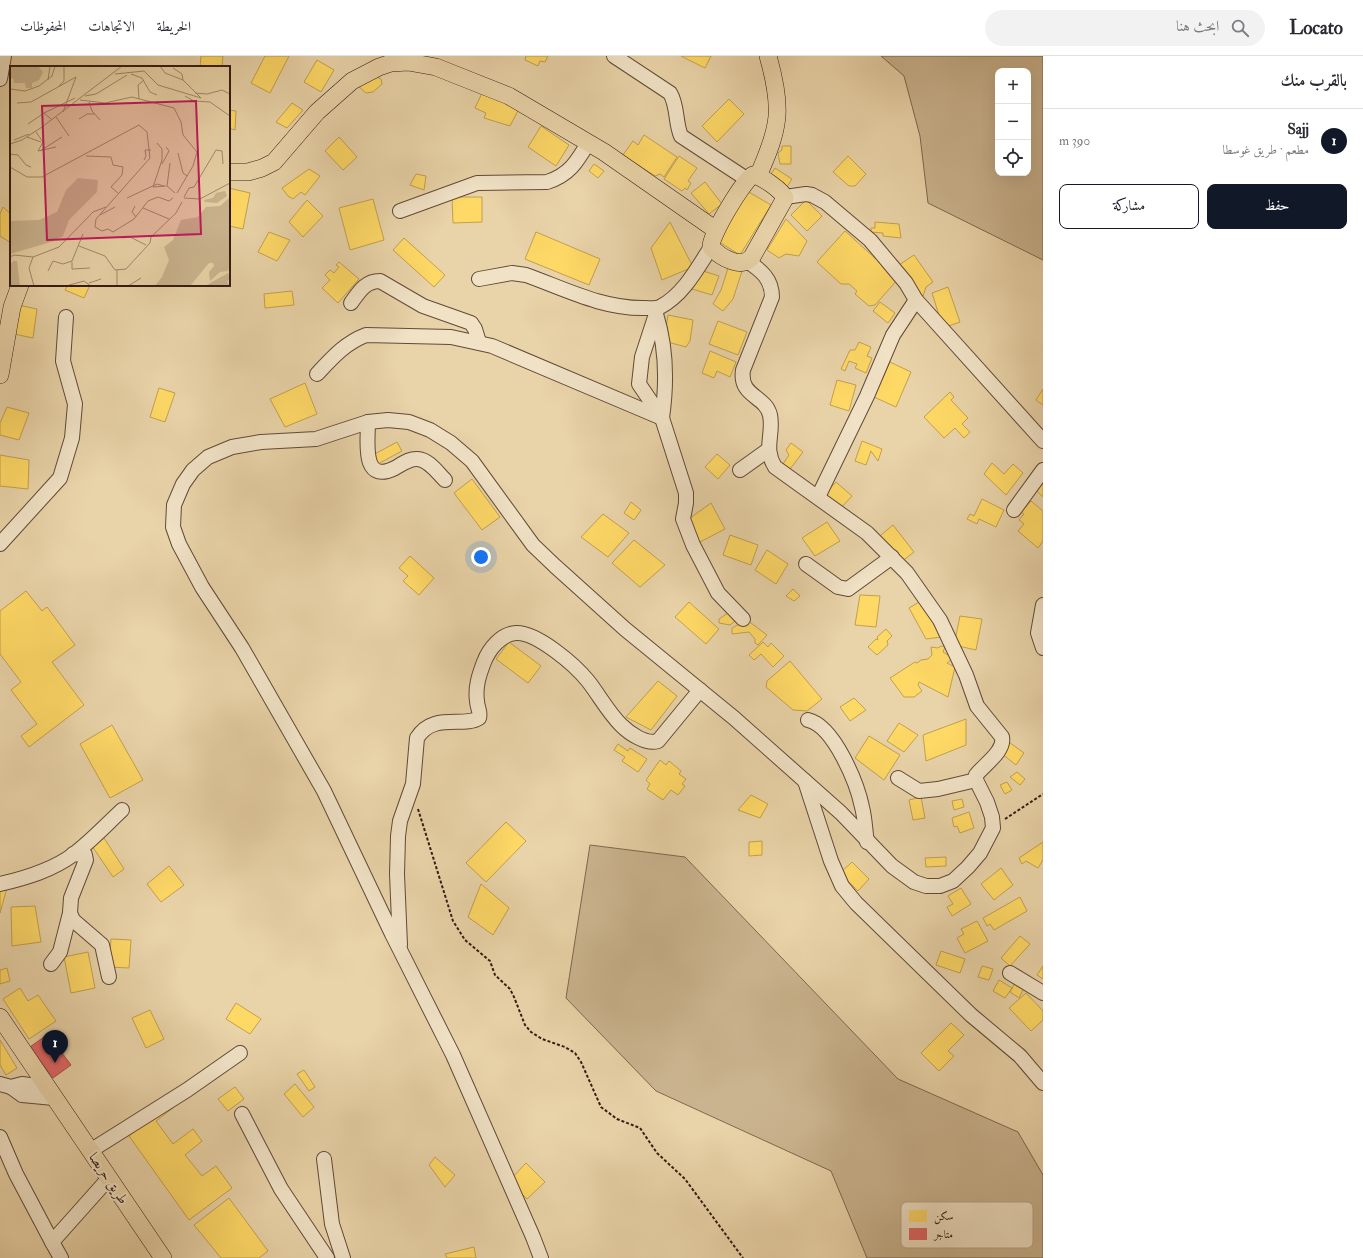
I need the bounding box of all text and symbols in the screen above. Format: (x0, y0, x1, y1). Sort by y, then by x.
search box (985, 10, 1265, 46)
text: Locato (1289, 16, 1343, 40)
text: ابحث هنا (1176, 17, 1219, 36)
icon: search (1229, 17, 1251, 39)
text: المحفوظات (20, 18, 66, 35)
text: الاتجاهات (88, 18, 135, 35)
text: الخريطة (157, 18, 191, 35)
inset map (10, 66, 230, 286)
map controls (995, 68, 1031, 176)
button: + (995, 68, 1031, 104)
text: بالقرب منك (1281, 70, 1347, 91)
button: − (995, 104, 1031, 140)
text: Sajj (1288, 120, 1309, 139)
text: 390 m (1059, 133, 1090, 149)
text: 1 (1332, 133, 1336, 149)
button: locate (995, 140, 1031, 176)
text: مطعم · طريق غوسطا (1222, 142, 1309, 158)
button: مشاركة (1059, 184, 1199, 229)
button: حفظ (1207, 184, 1347, 229)
your location (471, 547, 491, 567)
pin: 1 (42, 1030, 68, 1063)
street label: طريق حريصا (85, 1149, 132, 1207)
legend (901, 1202, 1033, 1248)
text: سكن (934, 1210, 953, 1225)
text: متاجر (933, 1228, 953, 1241)

